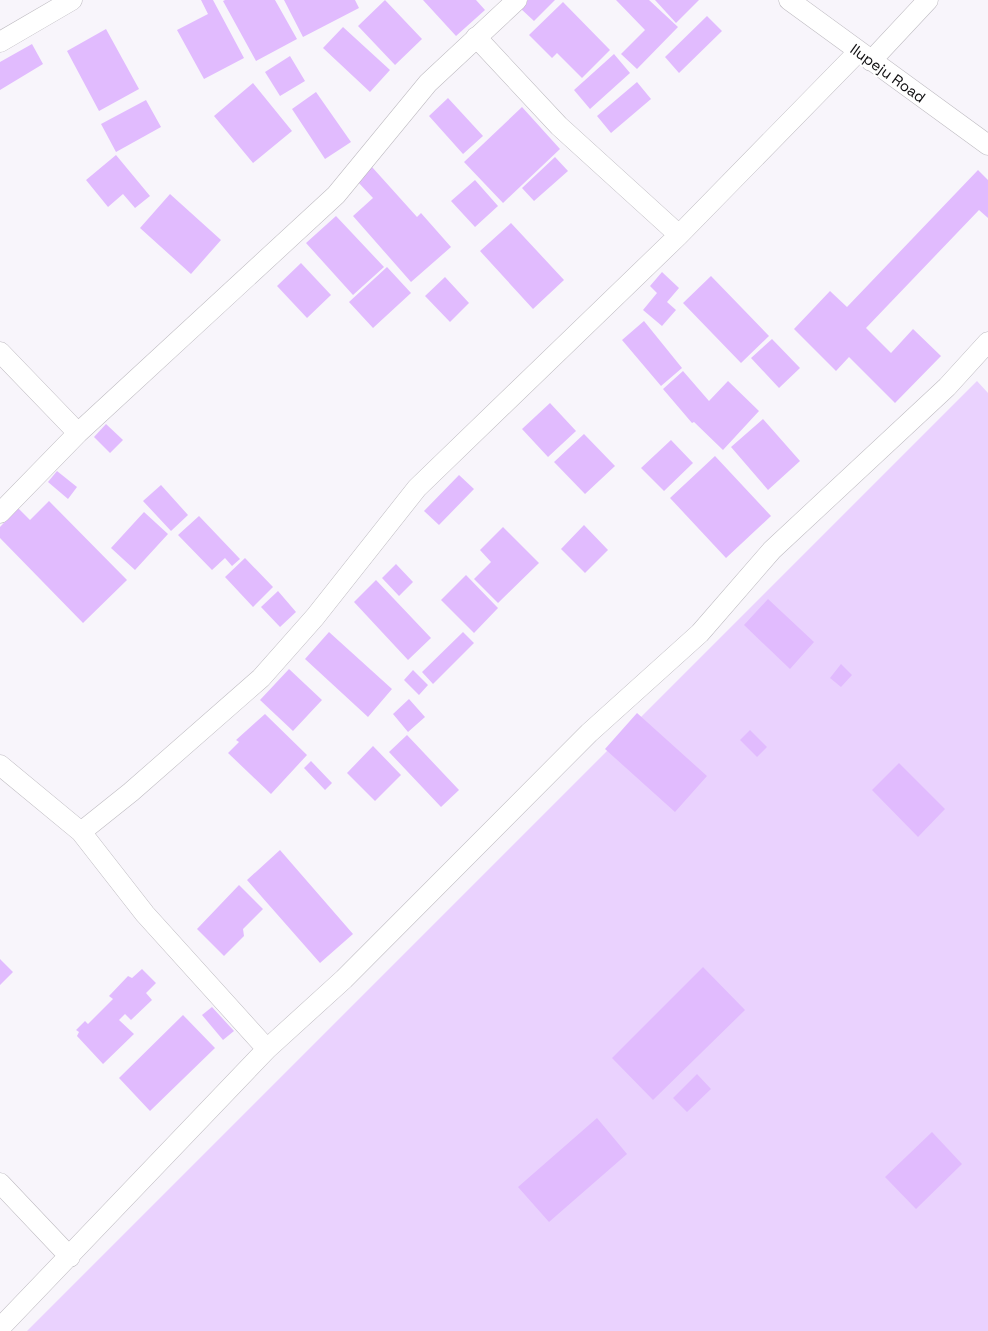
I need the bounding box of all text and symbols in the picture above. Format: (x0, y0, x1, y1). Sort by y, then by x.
street label: Ilupeju Road (847, 39, 929, 107)

